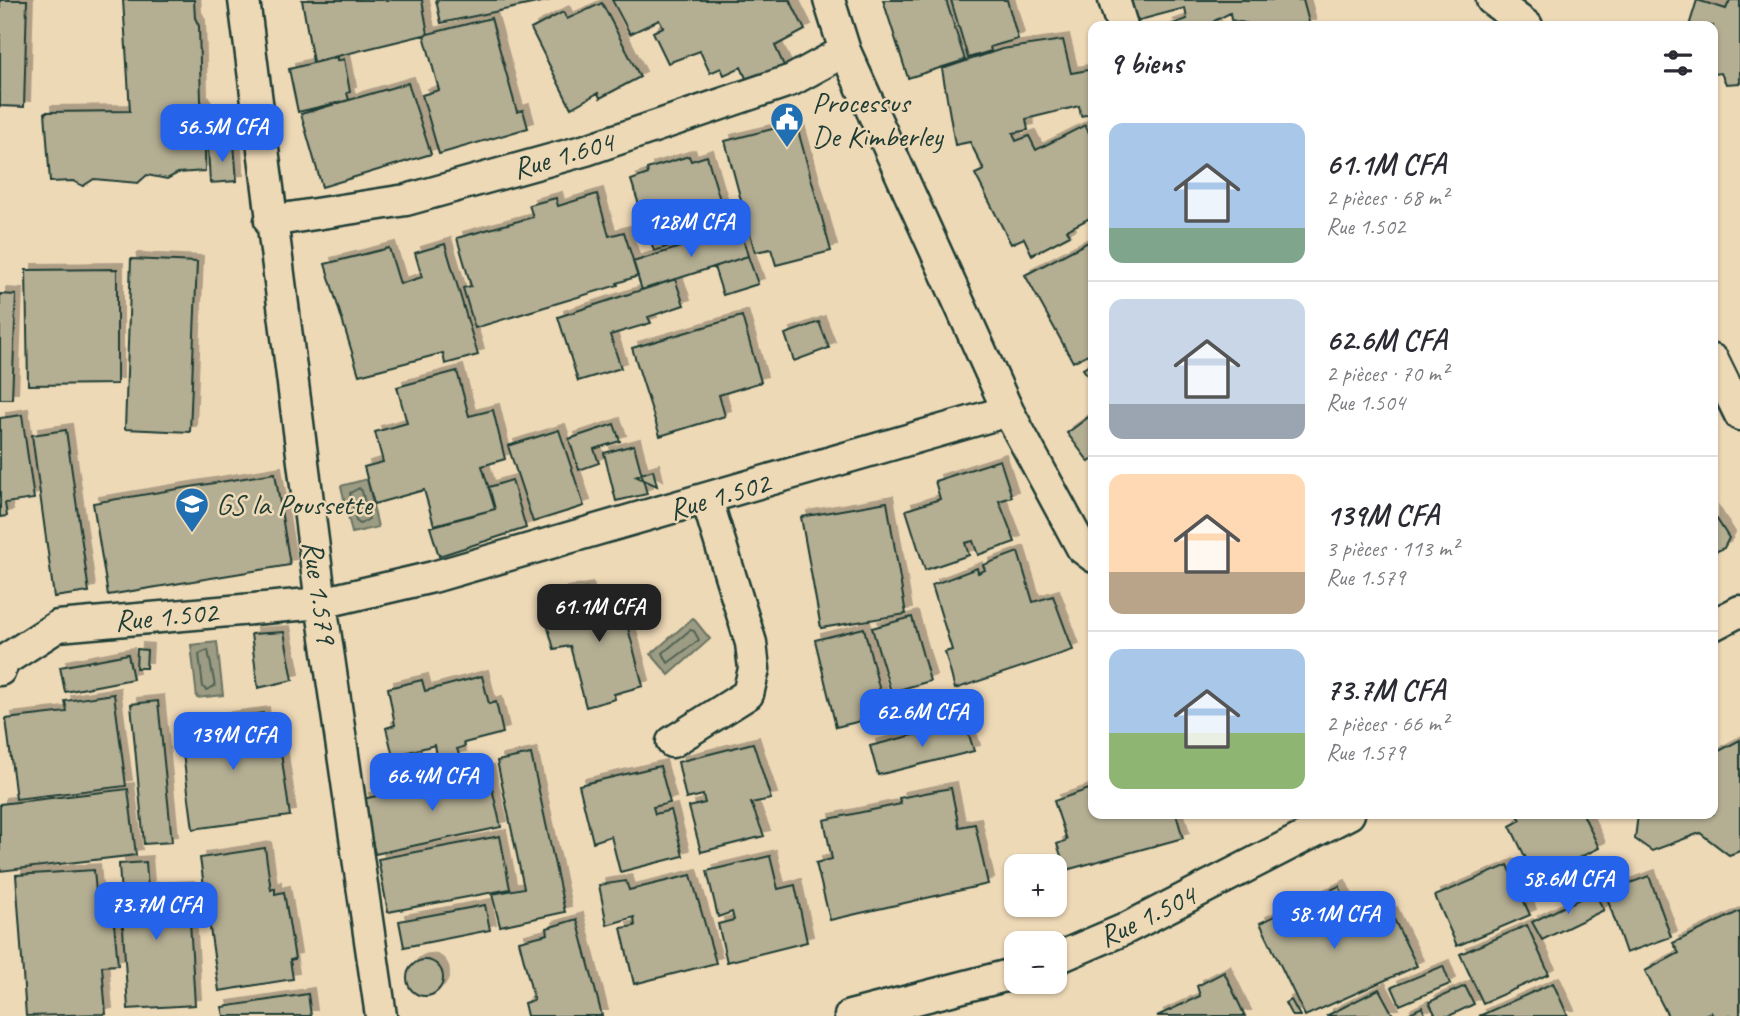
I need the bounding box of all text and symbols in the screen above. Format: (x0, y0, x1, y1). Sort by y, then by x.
text: 9 biens (1109, 44, 1183, 82)
icon: filters (1659, 44, 1697, 82)
place label: Processus De Kimberley (812, 83, 944, 155)
public building icon: Processus De Kimberley (768, 100, 806, 149)
pin: 56.5M CFA (142, 104, 302, 164)
text: 56.5M CFA (177, 112, 267, 141)
street label: Rue 1.604 (508, 122, 620, 187)
text: 61.1M CFA (1326, 145, 1446, 183)
icon: home (1165, 151, 1249, 235)
text: 2 pièces · 68 m² (1326, 183, 1448, 212)
pin: 128M CFA (619, 200, 763, 259)
text: 128M CFA (648, 207, 734, 236)
text: Rue 1.502 (1326, 212, 1405, 241)
text: 62.6M CFA (1326, 321, 1446, 359)
icon: home (1165, 327, 1249, 411)
text: 2 pièces · 70 m² (1326, 359, 1448, 388)
text: Rue 1.504 (1326, 388, 1405, 417)
street label: Rue 1.502 (664, 463, 776, 528)
school or university icon: GS la Poussette (173, 485, 211, 534)
place label: GS la Poussette (216, 485, 374, 523)
text: 139M CFA (1326, 496, 1439, 534)
icon: home (1165, 502, 1249, 586)
text: 3 pièces · 113 m² (1326, 534, 1458, 563)
street label: Rue 1.579 (294, 538, 346, 648)
text: Rue 1.579 (1326, 563, 1405, 592)
pin: 61.1M CFA (519, 584, 679, 644)
street label: Rue 1.502 (113, 592, 222, 639)
text: 61.1M CFA (553, 592, 645, 621)
text: 73.7M CFA (1326, 671, 1445, 709)
icon: home (1165, 677, 1249, 761)
pin: 62.6M CFA (842, 690, 1002, 749)
text: 62.6M CFA (876, 697, 968, 726)
text: 2 pièces · 66 m² (1326, 709, 1448, 738)
pin: 139M CFA (161, 712, 305, 772)
text: 139M CFA (190, 720, 276, 749)
text: Rue 1.579 (1326, 738, 1405, 767)
pin: 66.4M CFA (352, 754, 512, 813)
text: 66.4M CFA (386, 761, 478, 790)
map controls (1004, 854, 1067, 994)
button: + (1004, 854, 1067, 917)
pin: 58.6M CFA (1488, 856, 1648, 916)
text: 58.6M CFA (1522, 864, 1614, 893)
street label: Rue 1.504 (1092, 875, 1204, 956)
pin: 73.7M CFA (76, 883, 236, 942)
text: 73.7M CFA (110, 890, 202, 919)
pin: 58.1M CFA (1254, 892, 1414, 951)
text: 58.1M CFA (1289, 899, 1379, 928)
button: − (1004, 931, 1067, 994)

